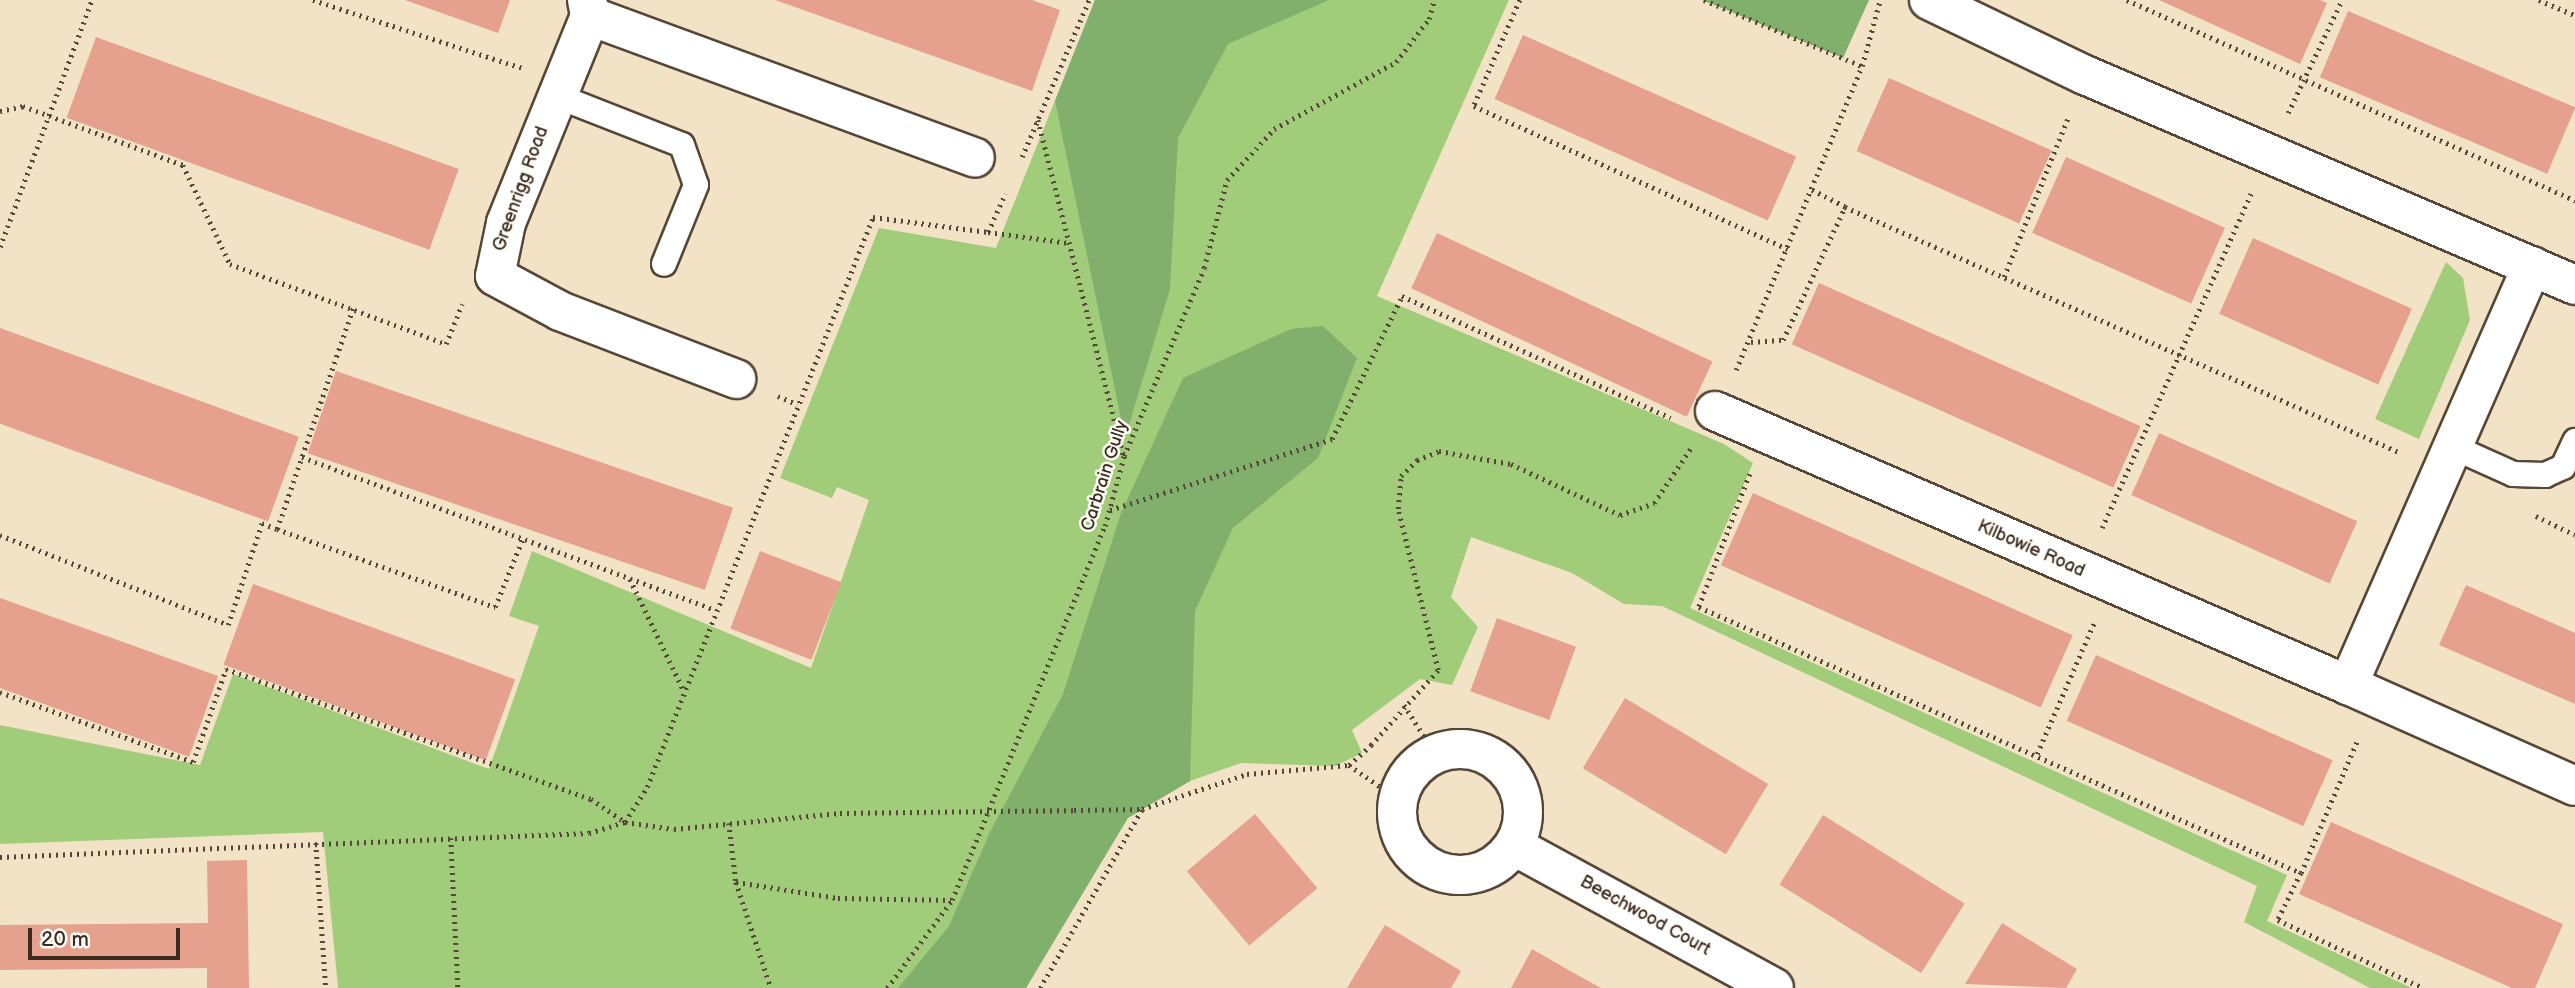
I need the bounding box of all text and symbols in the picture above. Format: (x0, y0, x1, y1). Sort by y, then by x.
street label: Greenrigg Road (488, 124, 554, 254)
street label: Carbrain Gully (1077, 418, 1133, 534)
street label: Kilbowie Road (1974, 516, 2088, 582)
street label: Beechwood Court (1576, 871, 1714, 961)
scale bar (32, 914, 184, 958)
text: 20 m (41, 927, 89, 952)

